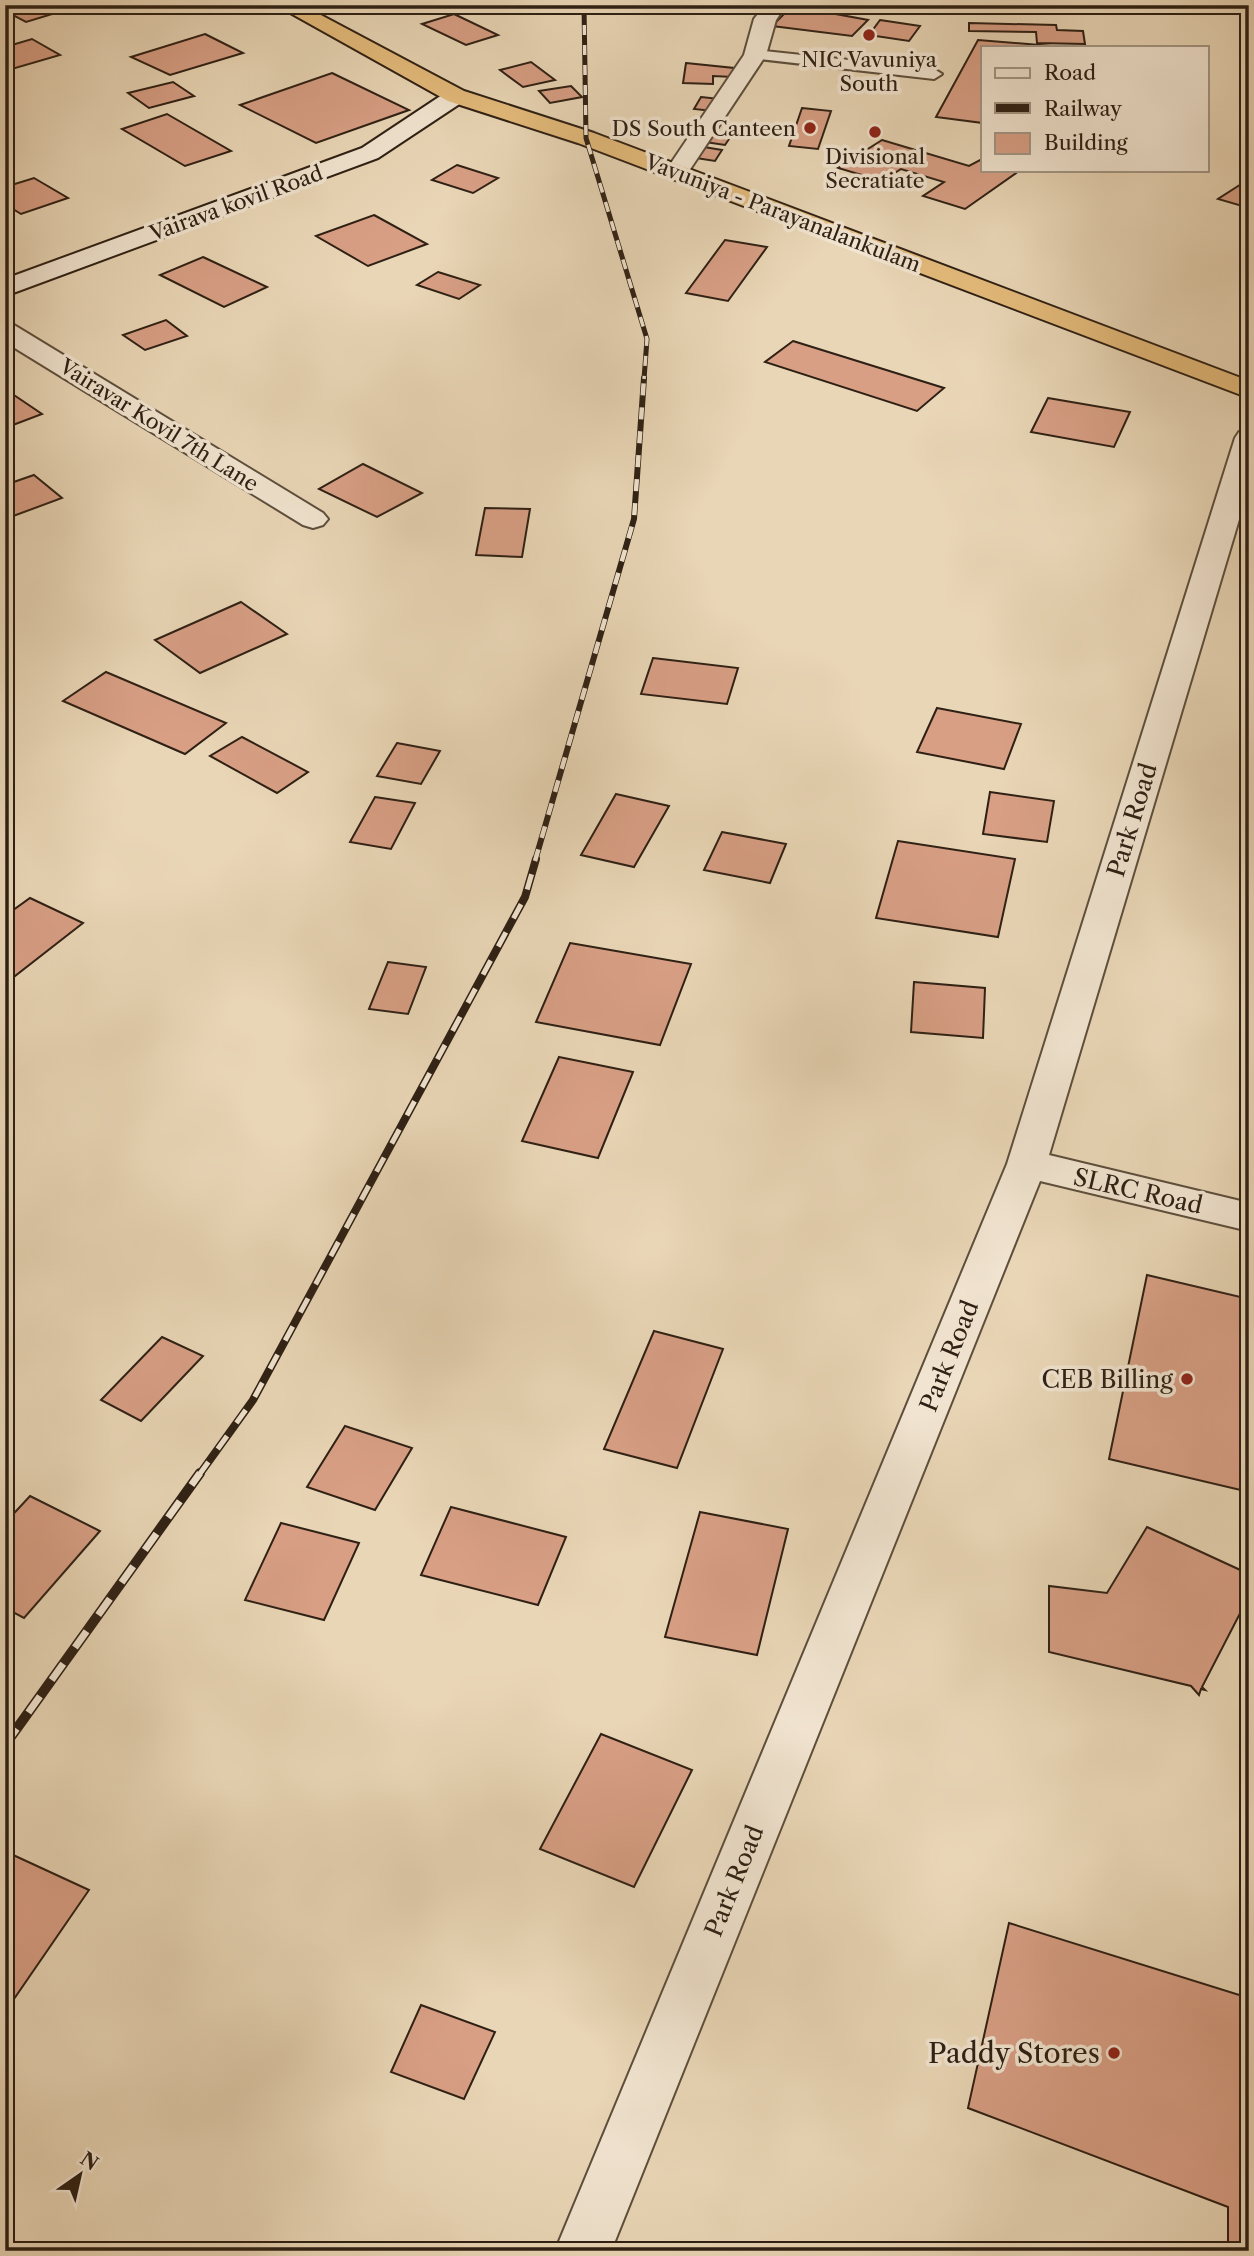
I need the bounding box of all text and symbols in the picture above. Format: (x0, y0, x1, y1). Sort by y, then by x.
marker: NIC Vavuniya South (861, 27, 877, 43)
legend (981, 46, 1208, 172)
place label: NIC Vavuniya South (801, 47, 938, 96)
text: Road (1044, 60, 1096, 85)
text: Railway (1044, 96, 1122, 121)
place label: DS South Canteen (612, 116, 796, 141)
marker: DS South Canteen (802, 120, 818, 136)
marker: Divisional Secratiate (867, 124, 883, 140)
text: Building (1044, 130, 1129, 155)
place label: Divisional Secratiate (825, 144, 925, 193)
street label: Vavuniya - Parayanalankulam (641, 148, 925, 277)
street label: Vairava kovil Road (145, 160, 326, 246)
street label: Vairavar Kovil 7th Lane (54, 353, 263, 496)
street label: Park Road (1101, 759, 1163, 880)
street label: SLRC Road (1071, 1162, 1206, 1220)
street label: Park Road (914, 1296, 985, 1416)
place label: CEB Billing (1042, 1365, 1173, 1394)
marker: CEB Billing (1179, 1371, 1195, 1387)
street label: Park Road (699, 1821, 770, 1941)
place label: Paddy Stores (928, 2036, 1100, 2070)
marker: Paddy Stores (1106, 2045, 1122, 2061)
north arrow (46, 2140, 116, 2210)
text: N (76, 2147, 103, 2175)

